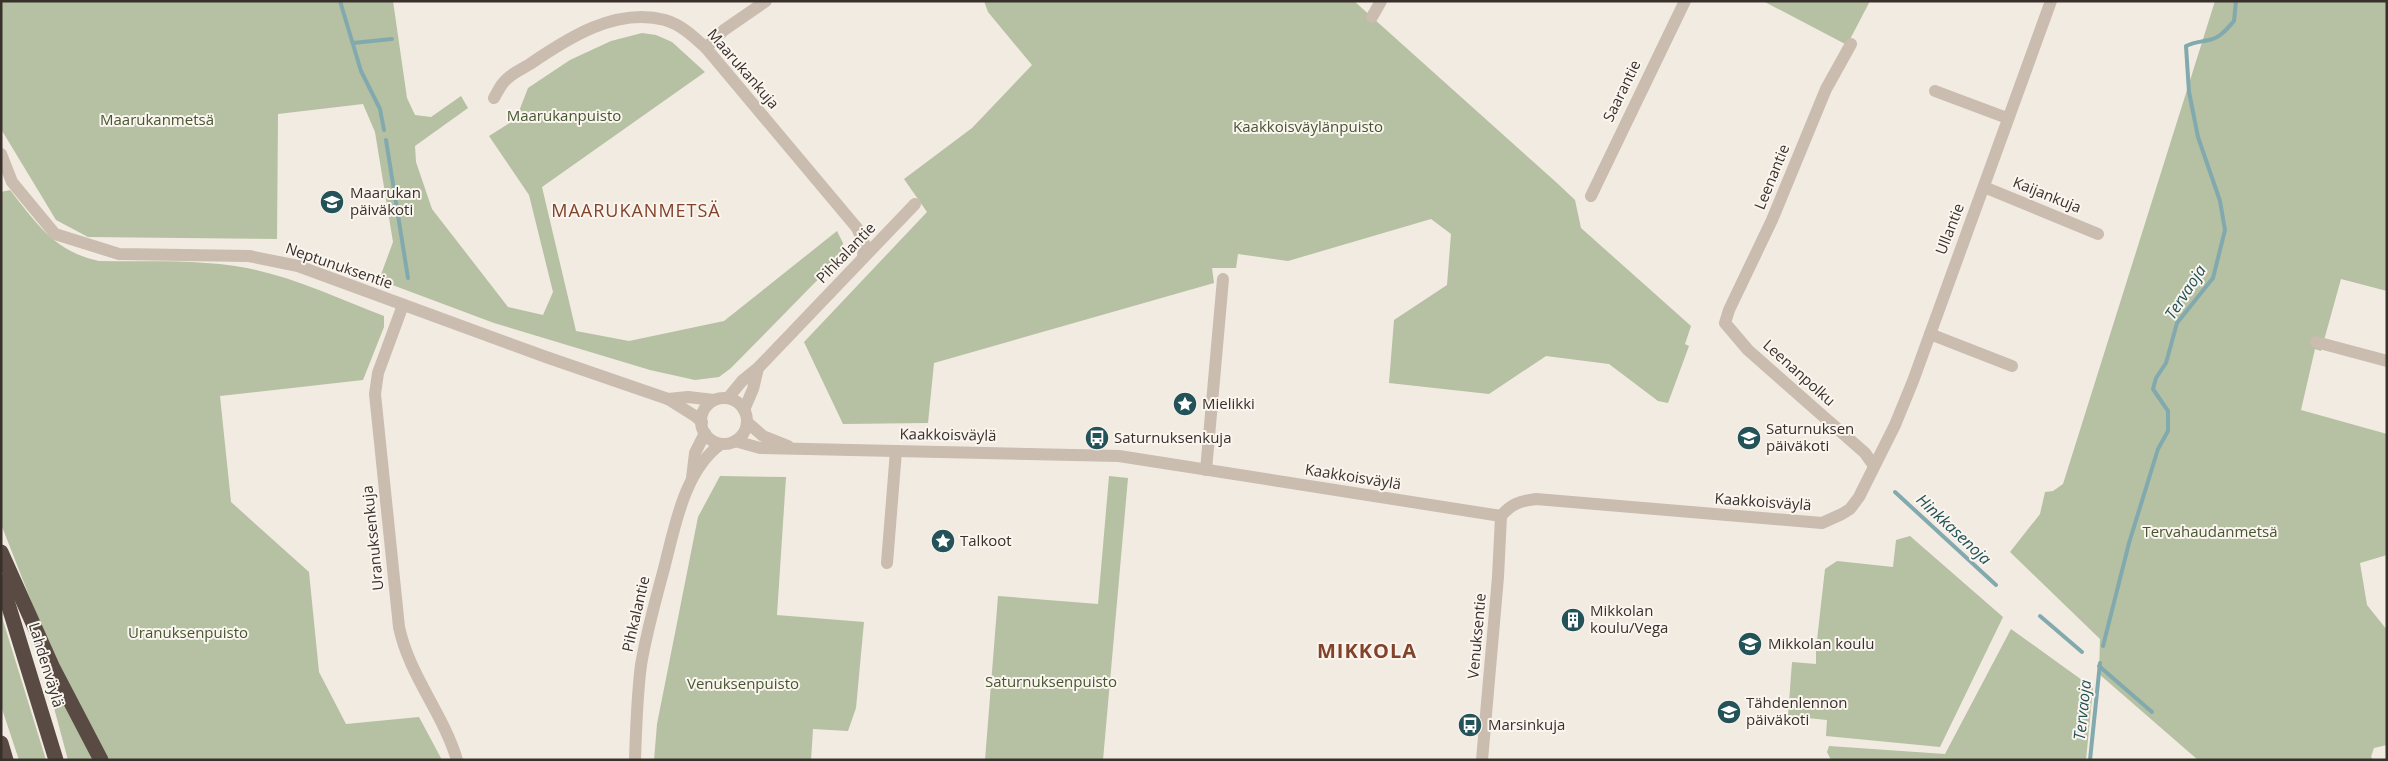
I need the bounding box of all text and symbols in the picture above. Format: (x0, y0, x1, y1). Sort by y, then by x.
street label: Maarukankuja (703, 24, 784, 113)
street label: Saarantie (1598, 56, 1645, 125)
park label: Maarukanpuisto (507, 105, 621, 125)
park label: Maarukanmetsä (100, 109, 214, 129)
park label: Kaakkoisväylänpuisto (1233, 116, 1383, 136)
street label: Leenantie (1749, 141, 1793, 212)
street label: Kaijankuja (2010, 171, 2084, 217)
place label: Maarukan päiväkoti (350, 182, 421, 219)
school or university icon: Maarukan päiväkoti (319, 189, 345, 215)
district label: MAARUKANMETSÄ (551, 198, 721, 222)
street label: Ullantie (1930, 200, 1968, 257)
street label: Pihkalantie (811, 218, 879, 287)
street label: Neptunuksentie (283, 237, 396, 293)
water label: Tervaoja (2159, 261, 2211, 323)
street label: Leenanpolku (1759, 335, 1840, 410)
place icon: Mielikki (1172, 391, 1198, 417)
place label: Mielikki (1202, 393, 1255, 413)
place label: Saturnuksen päiväkoti (1766, 418, 1854, 455)
street label: Kaakkoisväylä (899, 423, 997, 445)
bus stop icon: Saturnuksenkuja (1084, 425, 1110, 451)
school or university icon: Saturnuksen päiväkoti (1736, 425, 1762, 451)
place label: Saturnuksenkuja (1114, 427, 1232, 447)
street label: Kaakkoisväylä (1304, 459, 1403, 493)
street label: Uranuksenkuja (357, 485, 387, 592)
street label: Kaakkoisväylä (1714, 488, 1812, 514)
water label: Hinkkasenoja (1912, 489, 1996, 569)
park label: Tervahaudanmetsä (2142, 521, 2278, 541)
place icon: Talkoot (930, 528, 956, 554)
place label: Talkoot (960, 530, 1012, 550)
street label: Pihkalantie (617, 574, 653, 654)
street label: Venuksentie (1462, 592, 1490, 680)
place label: Mikkolan koulu/Vega (1590, 600, 1668, 637)
building icon: Mikkolan koulu/Vega (1560, 607, 1586, 633)
street label: Lahdenväylä (25, 620, 69, 710)
park label: Uranuksenpuisto (128, 622, 248, 642)
school or university icon: Mikkolan koulu (1737, 631, 1763, 657)
place label: Mikkolan koulu (1768, 633, 1874, 653)
district label: MIKKOLA (1317, 637, 1417, 664)
park label: Saturnuksenpuisto (985, 671, 1117, 691)
park label: Venuksenpuisto (687, 673, 799, 693)
water label: Tervaoja (2068, 679, 2096, 741)
place label: Tähdenlennon päiväkoti (1746, 692, 1847, 729)
school or university icon: Tähdenlennon päiväkoti (1716, 699, 1742, 725)
bus stop icon: Marsinkuja (1457, 712, 1483, 738)
place label: Marsinkuja (1488, 714, 1565, 734)

